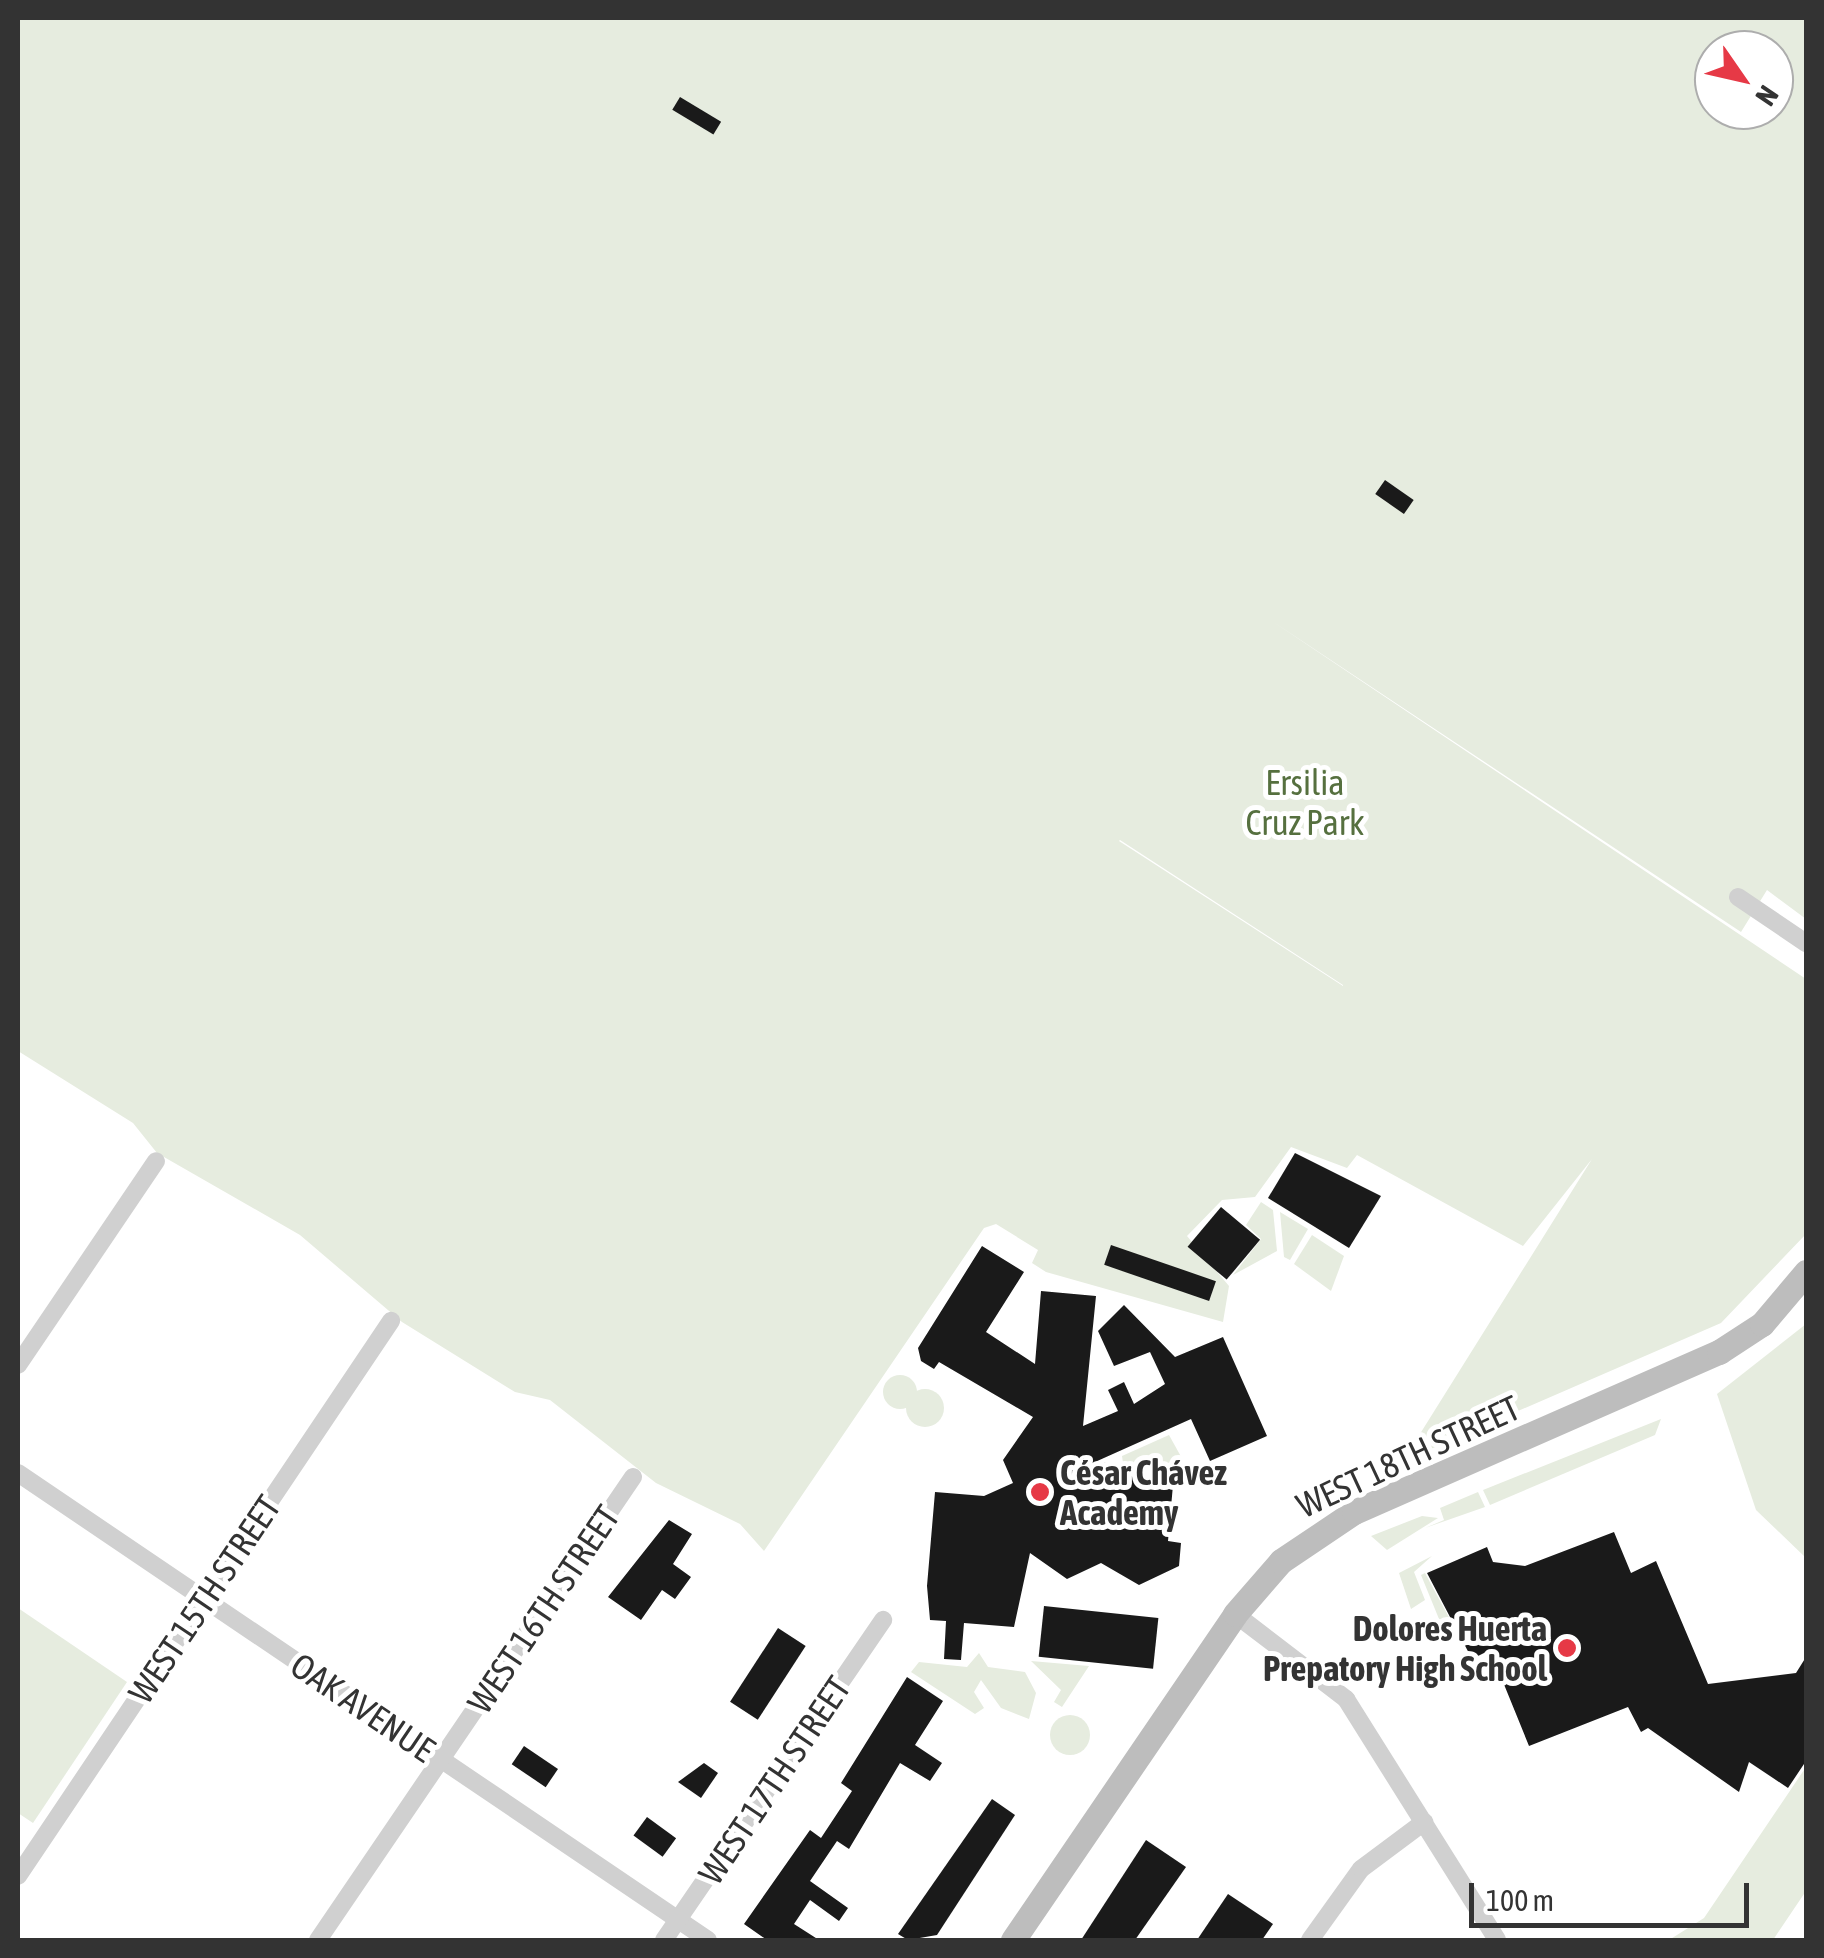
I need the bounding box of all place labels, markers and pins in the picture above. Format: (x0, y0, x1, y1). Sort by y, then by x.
place label: César Chávez Academy (1060, 1451, 1227, 1533)
marker: César Chávez Academy (1029, 1481, 1051, 1503)
place label: Dolores Huerta Prepatory High School (1263, 1607, 1547, 1689)
marker: Dolores Huerta Prepatory High School (1556, 1637, 1578, 1659)

